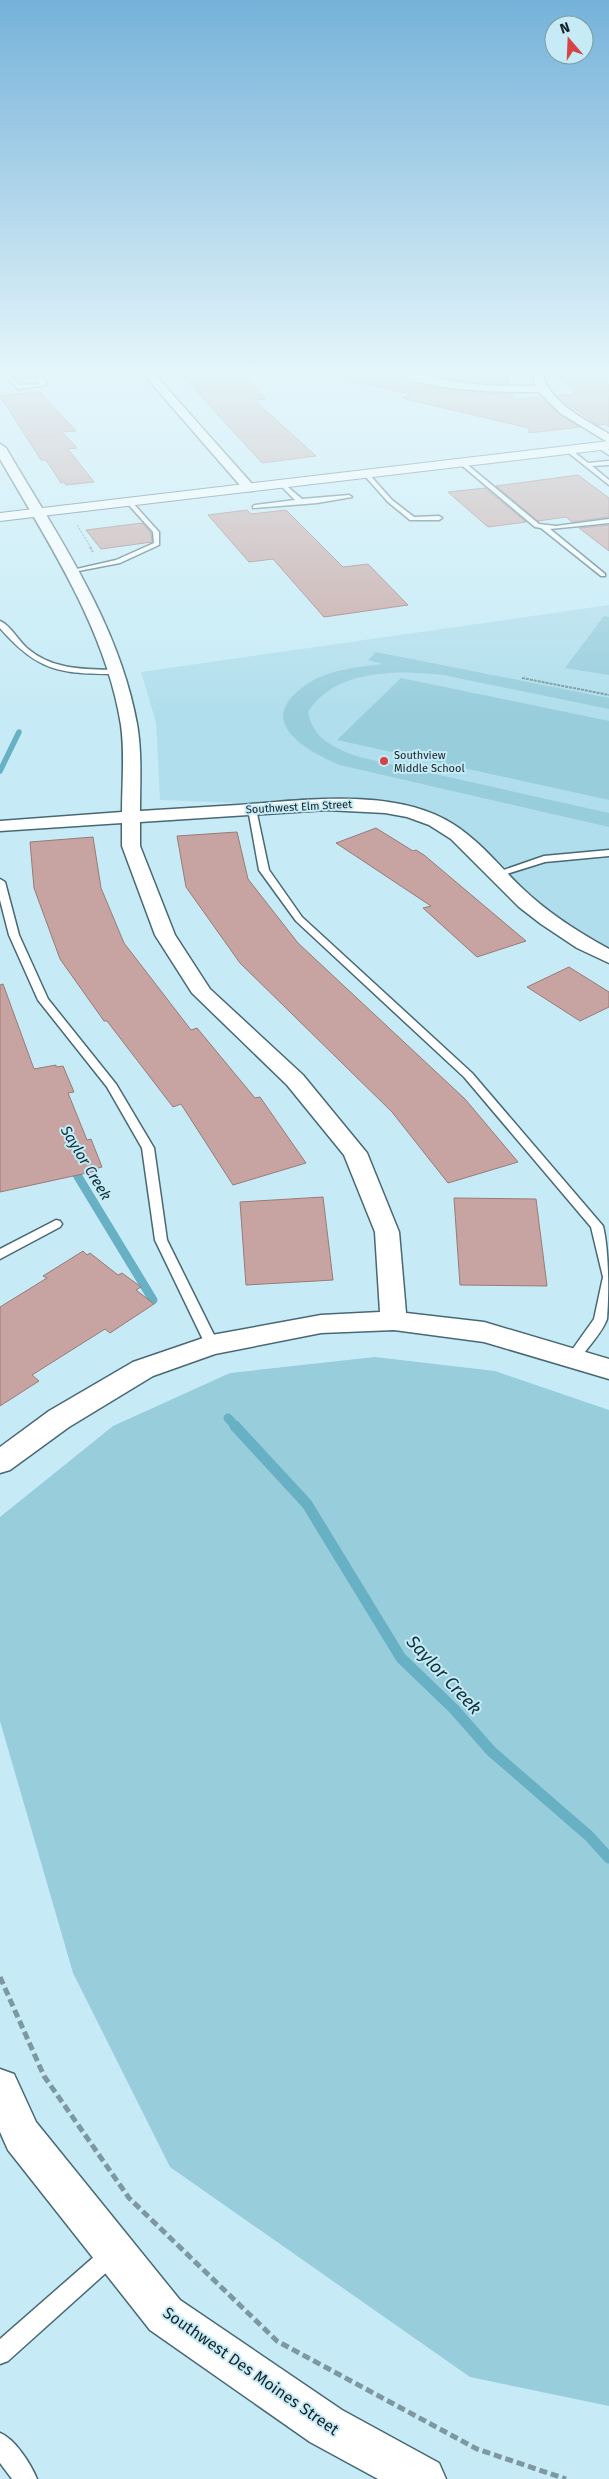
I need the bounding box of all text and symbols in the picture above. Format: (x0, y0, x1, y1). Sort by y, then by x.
north arrow (544, 15, 594, 65)
text: N (558, 19, 572, 38)
place label: Southview Middle School (394, 749, 465, 775)
marker: Southview Middle School (378, 755, 390, 767)
street label: Southwest Elm Street (246, 798, 352, 816)
water label: Saylor Creek (56, 1122, 115, 1203)
water label: Saylor Creek (401, 1630, 486, 1719)
street label: Southwest Des Moines Street (159, 2303, 343, 2439)

